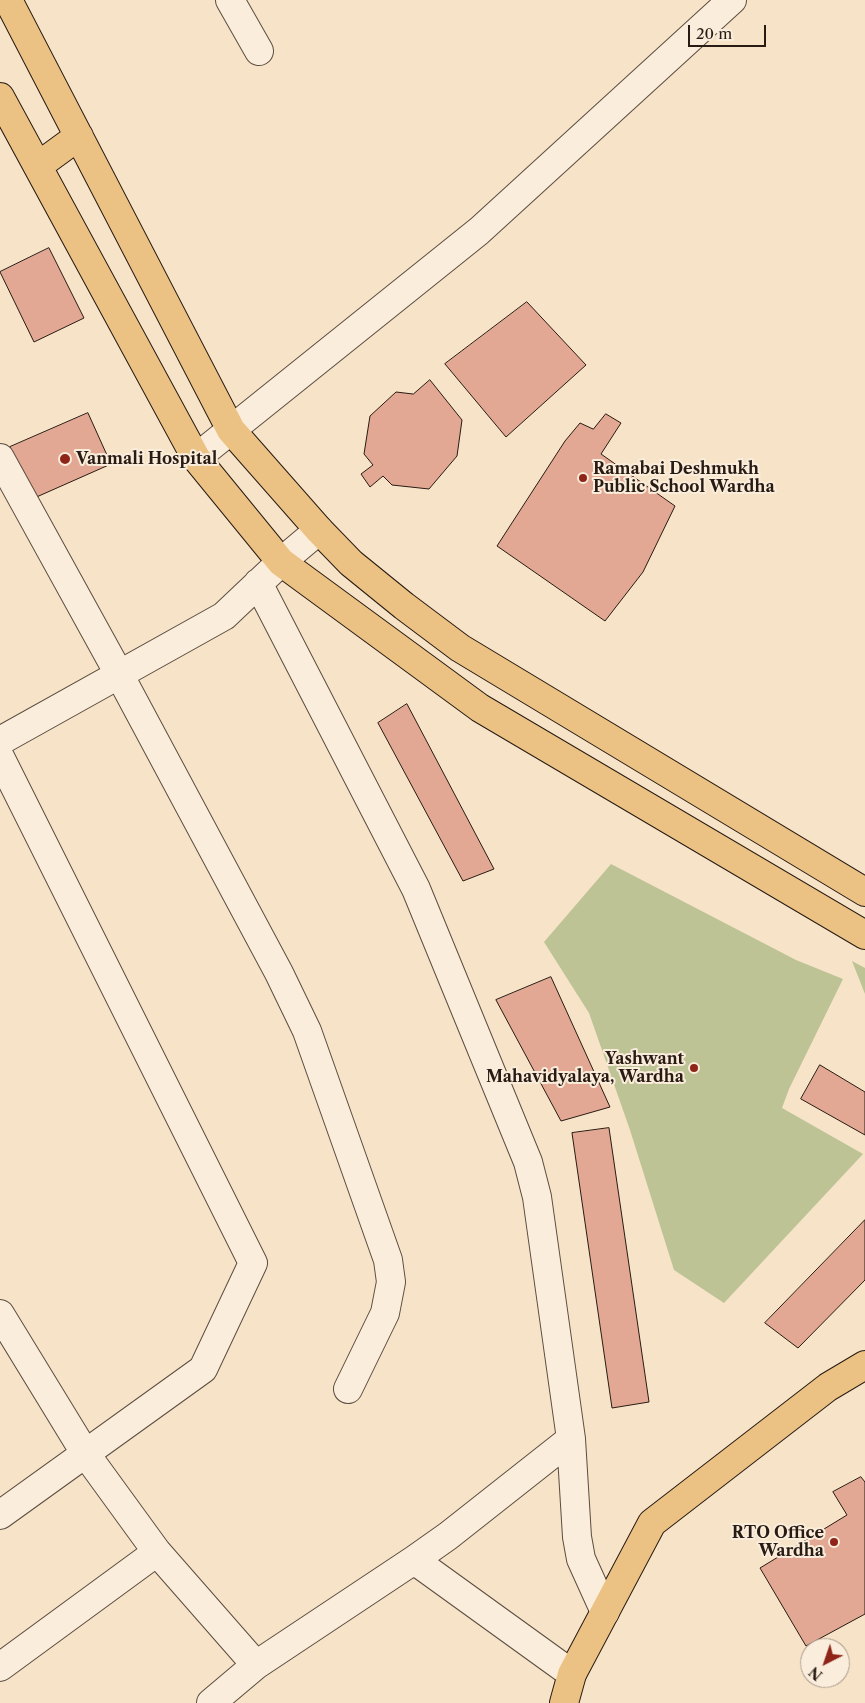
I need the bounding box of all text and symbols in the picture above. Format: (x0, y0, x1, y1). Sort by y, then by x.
scale bar (690, 15, 768, 47)
text: 20 m (696, 24, 732, 43)
place label: Vanmali Hospital (76, 449, 217, 469)
marker: Vanmali Hospital (58, 452, 72, 466)
place label: Ramabai Deshmukh Public School Wardha (593, 459, 775, 497)
marker: Ramabai Deshmukh Public School Wardha (577, 472, 589, 484)
place label: Yashwant Mahavidyalaya, Wardha (486, 1049, 684, 1087)
marker: Yashwant Mahavidyalaya, Wardha (688, 1062, 700, 1074)
place label: RTO Office Wardha (732, 1523, 824, 1561)
marker: RTO Office Wardha (828, 1536, 840, 1548)
north arrow (800, 1638, 850, 1688)
text: N (805, 1663, 826, 1684)

